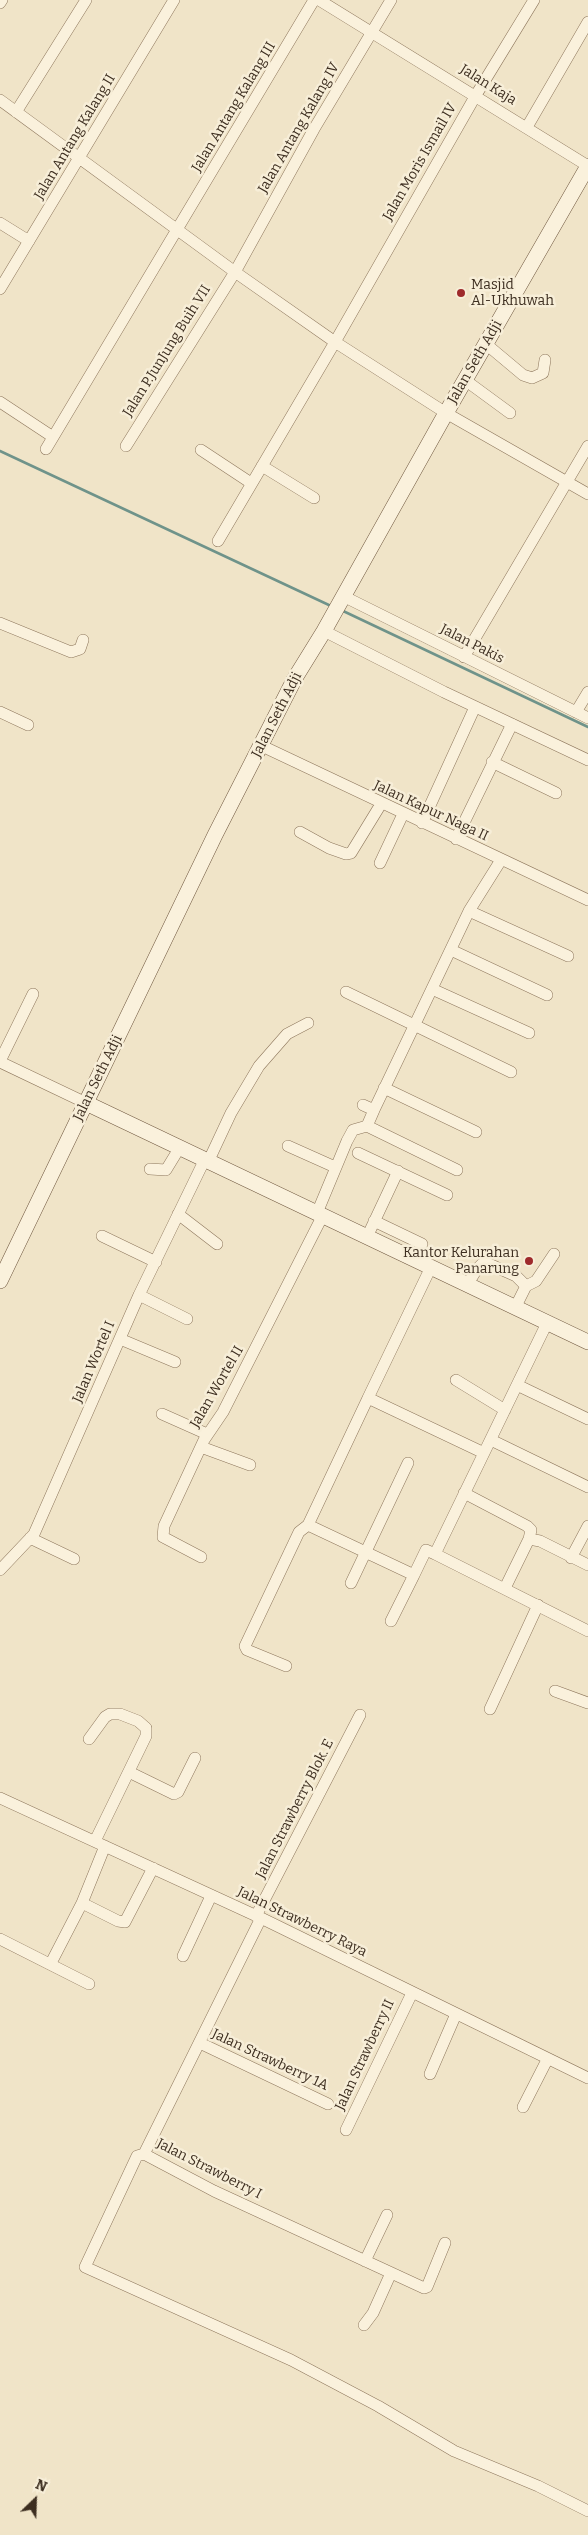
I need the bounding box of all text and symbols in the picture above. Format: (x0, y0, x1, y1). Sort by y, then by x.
street label: Jalan Antang Kalang III (189, 39, 279, 175)
street label: Jalan Antang Kalang IV (255, 60, 343, 196)
street label: Jalan Kaja (457, 61, 519, 109)
street label: Jalan Antang Kalang II (31, 71, 119, 203)
street label: Jalan Moris Ismail IV (380, 100, 460, 224)
place label: Masjid Al-Ukhuwah (471, 277, 554, 310)
street label: Jalan P.JunJung Buih VII (120, 282, 214, 420)
marker: Masjid Al-Ukhuwah (455, 287, 467, 299)
street label: Jalan Seth Adji (444, 317, 506, 407)
street label: Jalan Pakis (437, 621, 507, 667)
street label: Jalan Seth Adji (248, 670, 306, 760)
street label: Jalan Kapur Naga II (371, 777, 491, 845)
street label: Jalan Seth Adji (70, 1032, 126, 1124)
place label: Kantor Kelurahan Panarung (403, 1245, 519, 1278)
marker: Kantor Kelurahan Panarung (523, 1255, 535, 1267)
street label: Jalan Wortel I (69, 1319, 119, 1405)
street label: Jalan Wortel II (187, 1343, 247, 1431)
street label: Jalan Strawberry Blok. E (253, 1736, 337, 1882)
street label: Jalan Strawberry Raya (235, 1883, 369, 1961)
street label: Jalan Strawberry II (332, 1997, 398, 2113)
street label: Jalan Strawberry 1A (209, 2026, 331, 2094)
street label: Jalan Strawberry I (154, 2135, 264, 2203)
north arrow (10, 2475, 60, 2525)
text: N (33, 2476, 50, 2496)

